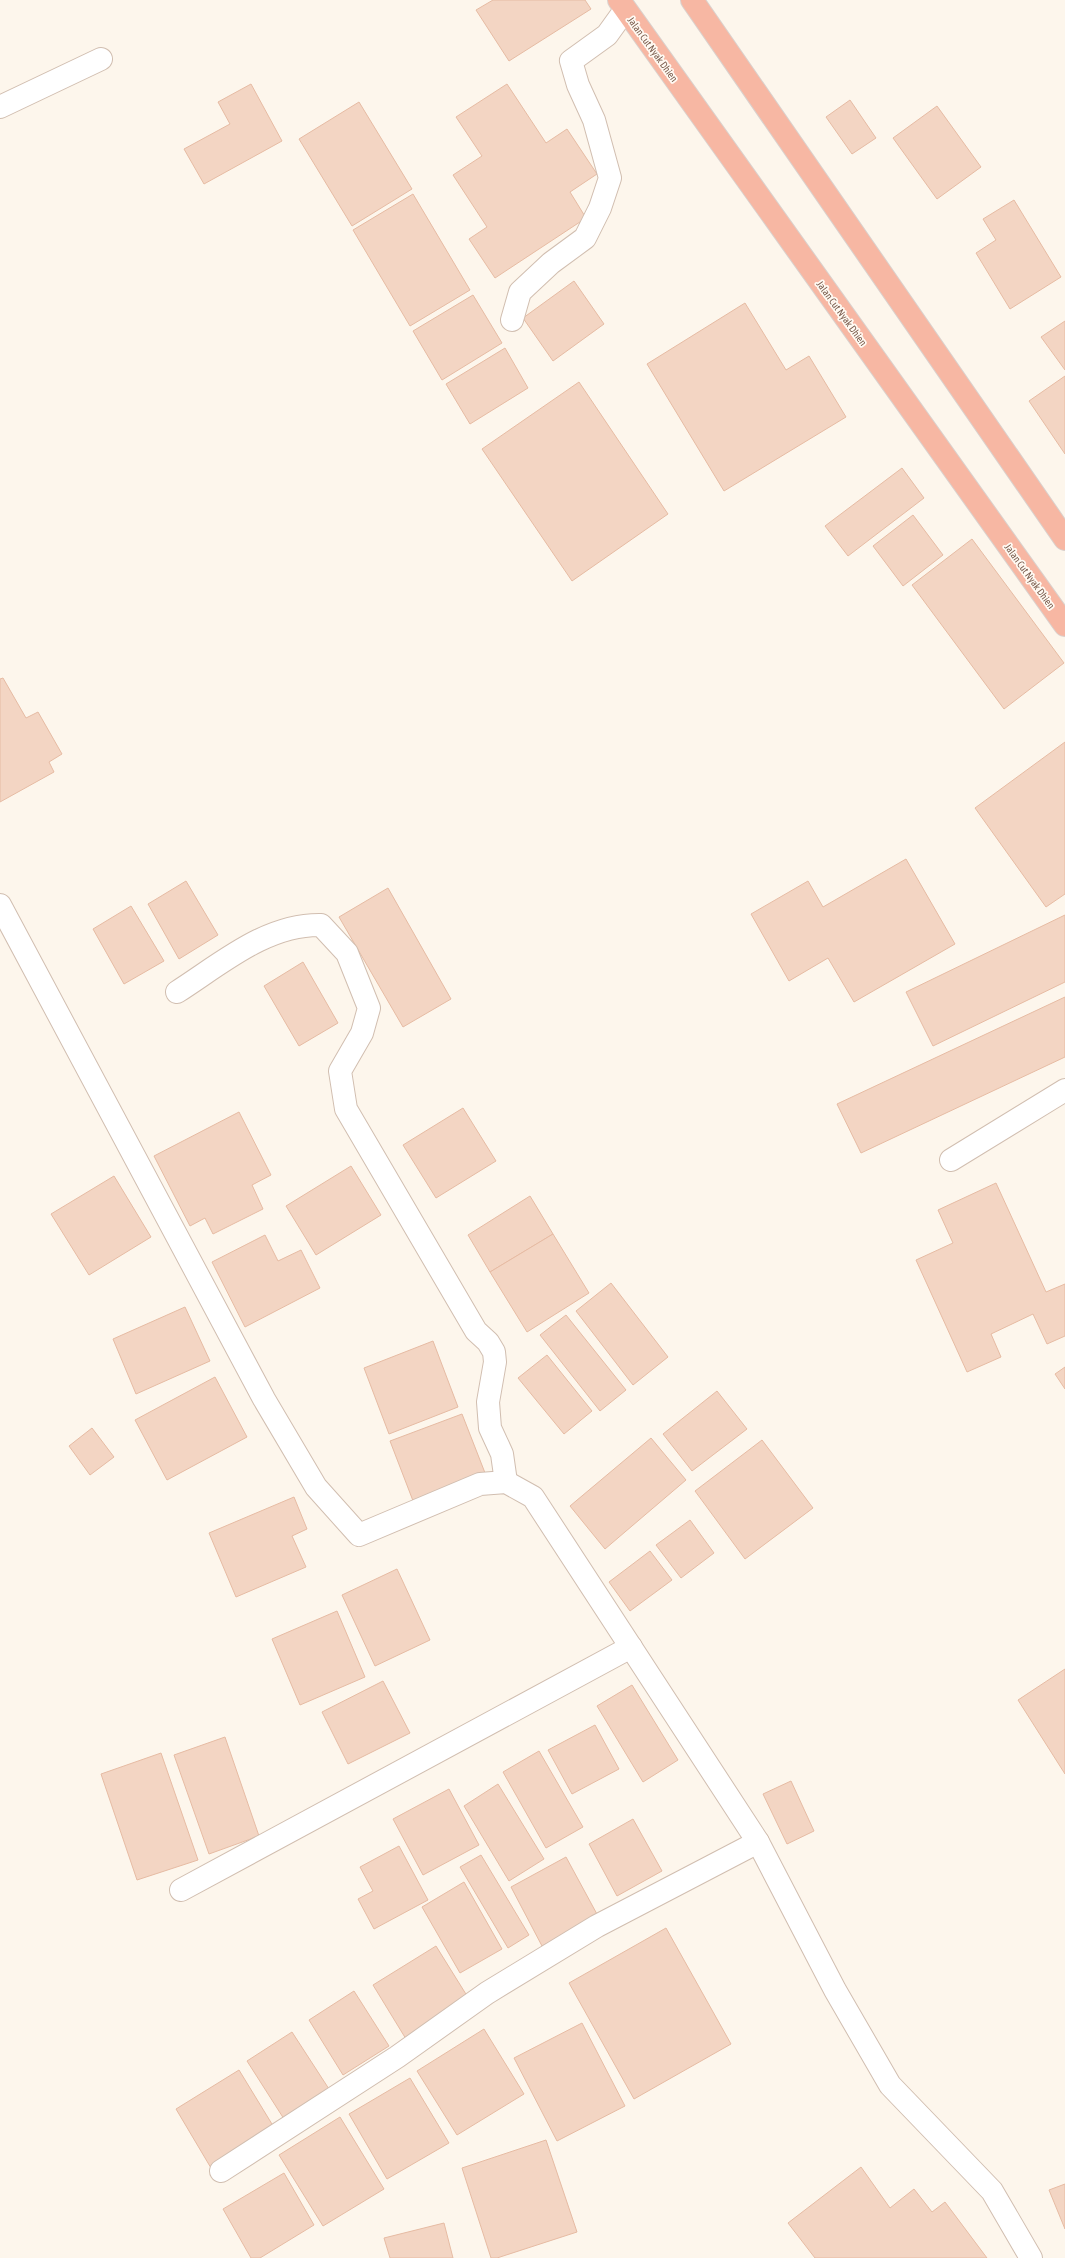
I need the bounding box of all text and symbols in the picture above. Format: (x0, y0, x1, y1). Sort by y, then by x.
street label: Jalan Cut Nyak Dhien (625, 15, 680, 84)
street label: Jalan Cut Nyak Dhien (814, 279, 869, 348)
street label: Jalan Cut Nyak Dhien (1002, 542, 1057, 611)

